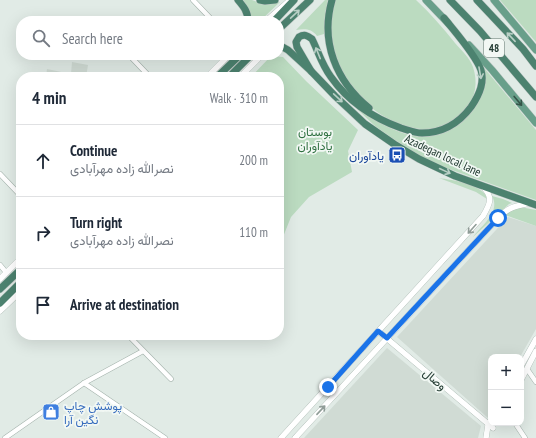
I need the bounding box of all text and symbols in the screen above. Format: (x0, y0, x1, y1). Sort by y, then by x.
one-way arrow (289, 10, 300, 19)
search box (16, 16, 284, 60)
icon: search (30, 27, 52, 49)
text: Search here (62, 29, 123, 48)
one-way arrow (506, 32, 515, 42)
road number: 48 (484, 39, 504, 57)
one-way arrow (314, 48, 322, 60)
one-way arrow (476, 67, 484, 80)
text: 4 min (32, 87, 66, 109)
text: Walk · 310 m (210, 90, 268, 107)
one-way arrow (333, 94, 343, 103)
one-way arrow (514, 96, 523, 107)
park label: بوستان یادآوران (298, 124, 333, 154)
street label: Azadegan local lane (402, 131, 484, 179)
text: Continue (70, 141, 117, 160)
bus stop icon: یادآوران (387, 145, 407, 165)
place label: یادآوران (349, 148, 384, 164)
icon: ahead (32, 150, 54, 172)
text: 200 m (239, 152, 268, 169)
text: نصرالله زاده مهرآبادی (70, 160, 174, 177)
one-way arrow (438, 168, 450, 175)
route start (489, 209, 507, 227)
text: Turn right (70, 213, 122, 232)
icon: right (32, 222, 54, 244)
one-way arrow (467, 223, 476, 234)
text: 110 m (239, 224, 268, 241)
text: نصرالله زاده مهرآبادی (70, 232, 174, 249)
icon: arrive (32, 294, 54, 316)
text: Arrive at destination (70, 295, 179, 314)
map controls (488, 354, 524, 426)
button: + (488, 354, 524, 390)
street label: وصال (420, 365, 450, 394)
route end (319, 378, 337, 396)
button: − (488, 390, 524, 426)
place label: پوشش چاپ نگین آرا (64, 398, 122, 428)
shop icon: پوشش چاپ نگین آرا (41, 402, 61, 422)
one-way arrow (317, 404, 326, 415)

